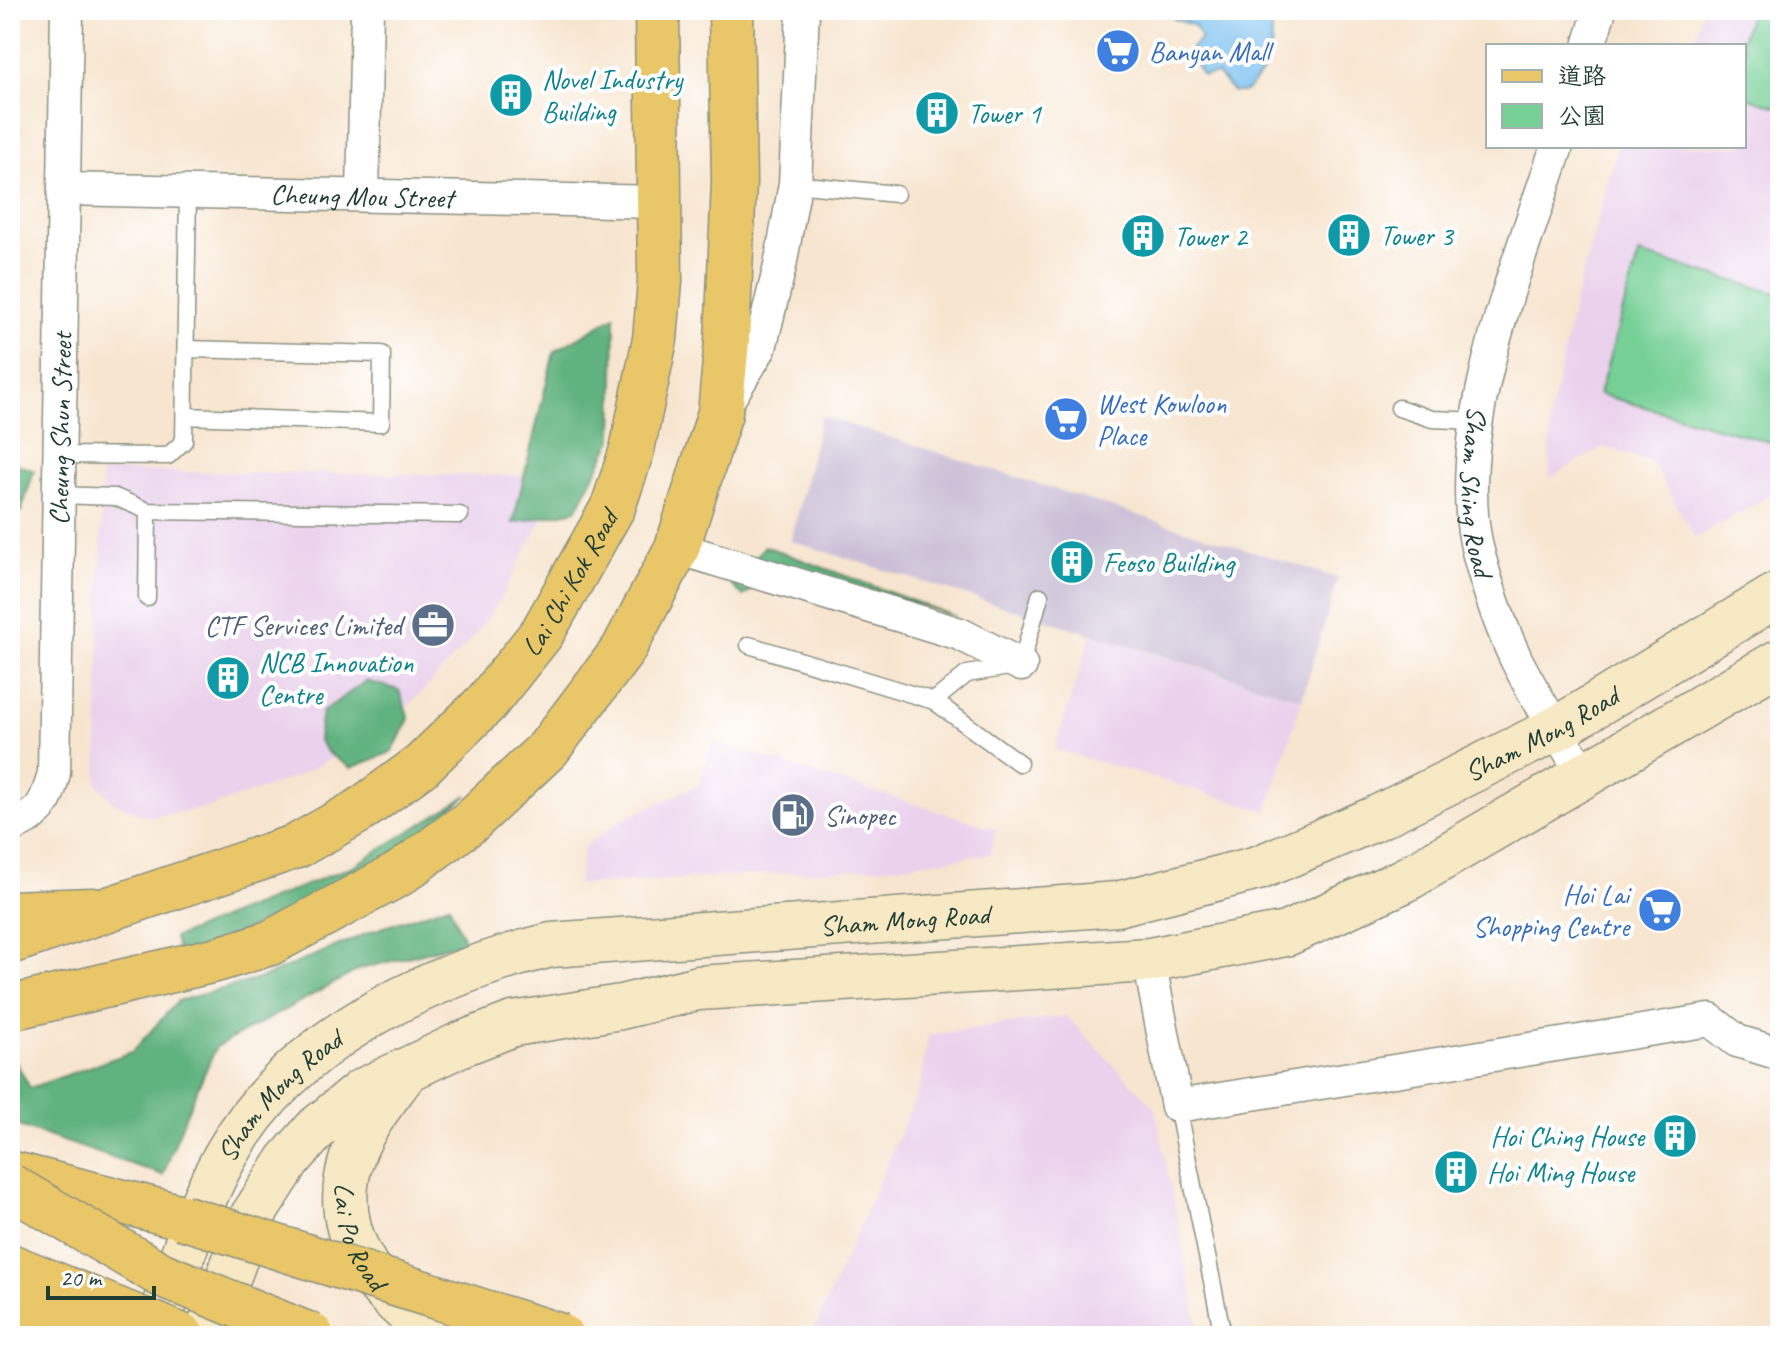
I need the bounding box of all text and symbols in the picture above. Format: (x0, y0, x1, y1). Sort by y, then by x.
supermarket icon: Banyan Mall (1094, 27, 1142, 75)
place label: Banyan Mall (1149, 34, 1275, 69)
legend (1486, 44, 1746, 148)
text: 道路 (1558, 61, 1606, 91)
place label: Novel Industry Building (542, 62, 685, 129)
building icon: Novel Industry Building (487, 71, 535, 119)
building icon: Tower 1 (913, 89, 961, 137)
place label: Tower 1 (968, 96, 1042, 131)
text: 公園 (1558, 101, 1606, 131)
street label: Cheung Mou Street (270, 177, 457, 216)
building icon: Tower 3 (1325, 211, 1373, 259)
building icon: Tower 2 (1119, 212, 1167, 260)
place label: Tower 3 (1380, 218, 1455, 253)
place label: Tower 2 (1174, 219, 1249, 254)
street label: Cheung Shun Street (41, 330, 80, 525)
place label: West Kowloon Place (1097, 386, 1227, 453)
supermarket icon: West Kowloon Place (1042, 395, 1090, 443)
street label: Sham Shing Road (1453, 404, 1502, 585)
street label: Lai Chi Kok Road (514, 500, 628, 663)
building icon: Feoso Building (1048, 538, 1096, 586)
place label: Feoso Building (1103, 545, 1236, 580)
office icon: CTF Services Limited (409, 601, 457, 649)
place label: CTF Services Limited (205, 608, 406, 643)
place label: NCB Innovation Centre (259, 645, 414, 712)
building icon: NCB Innovation Centre (204, 654, 252, 702)
street label: Sham Mong Road (1459, 676, 1628, 790)
fuel station icon: Sinopec (769, 791, 817, 839)
place label: Sinopec (824, 798, 898, 833)
place label: Hoi Lai Shopping Centre (1473, 877, 1633, 944)
supermarket icon: Hoi Lai Shopping Centre (1636, 886, 1684, 934)
street label: Sham Mong Road (819, 896, 995, 943)
street label: Sham Mong Road (209, 1020, 352, 1168)
building icon: Hoi Ching House (1651, 1112, 1699, 1160)
place label: Hoi Ching House (1491, 1119, 1646, 1154)
building icon: Hoi Ming House (1432, 1148, 1480, 1196)
place label: Hoi Ming House (1487, 1155, 1636, 1190)
street label: Lai Po Road (327, 1183, 396, 1301)
scale bar (48, 1250, 154, 1300)
text: 20 m (60, 1263, 103, 1293)

